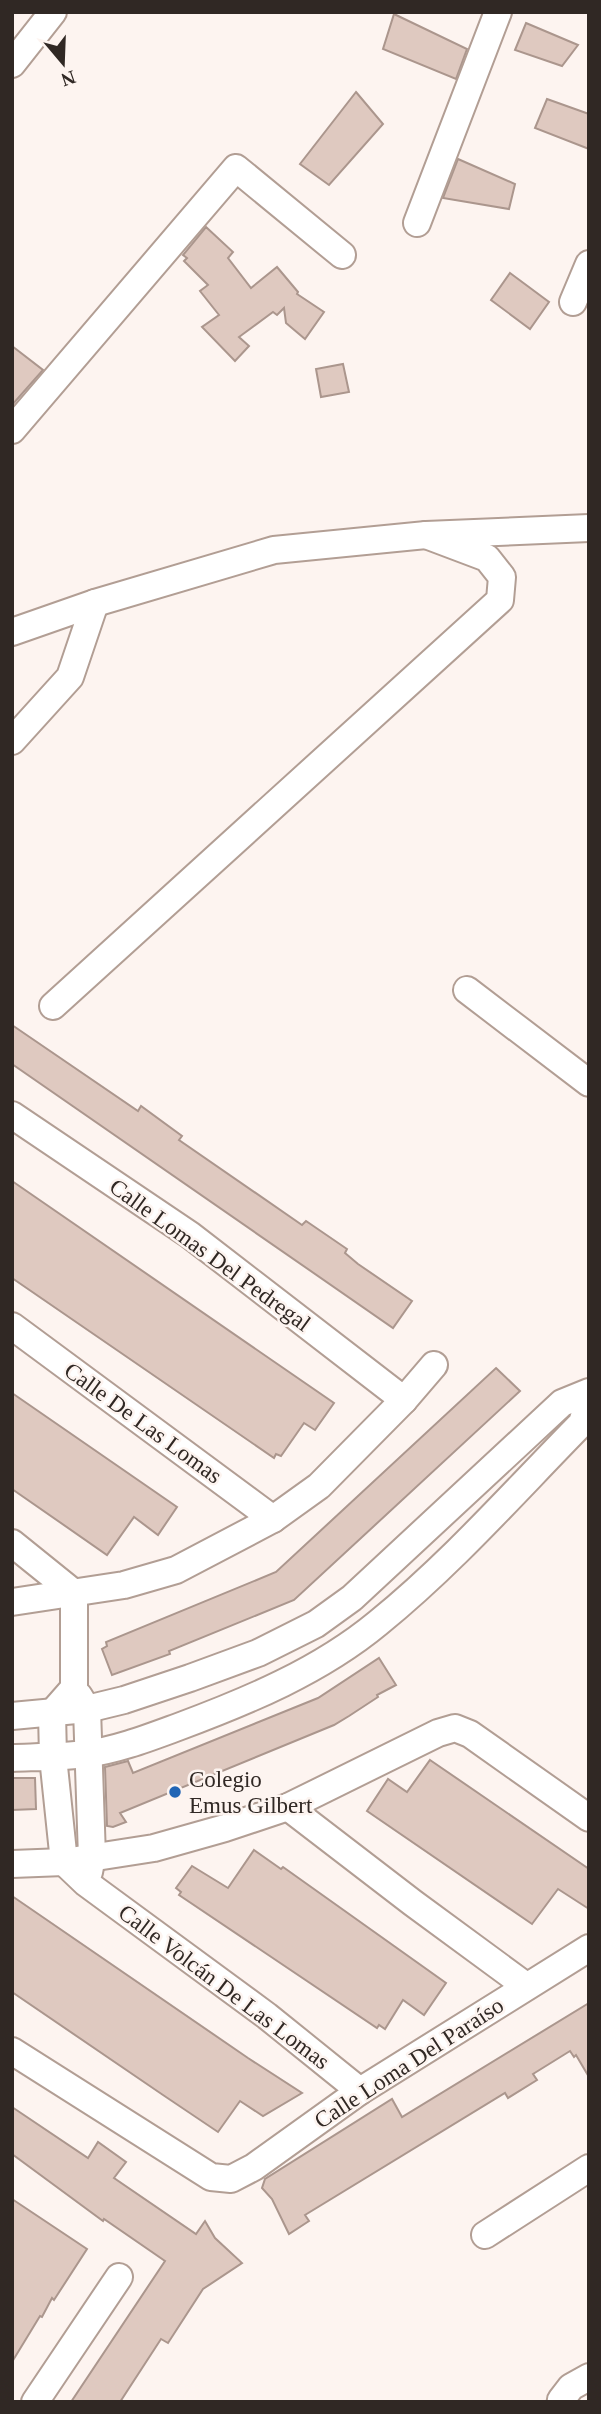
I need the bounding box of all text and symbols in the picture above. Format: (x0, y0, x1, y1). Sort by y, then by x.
north arrow (28, 28, 98, 98)
text: N (58, 66, 78, 91)
street label: Calle Lomas Del Pedregal (105, 1174, 315, 1336)
street label: Calle De Las Lomas (59, 1358, 227, 1489)
place label: Colegio Emus Gilbert (189, 1767, 313, 1818)
marker: Colegio Emus Gilbert (167, 1784, 183, 1800)
street label: Calle Volcán De Las Lomas (114, 1900, 334, 2074)
street label: Calle Loma Del Paraíso (310, 1993, 508, 2133)

